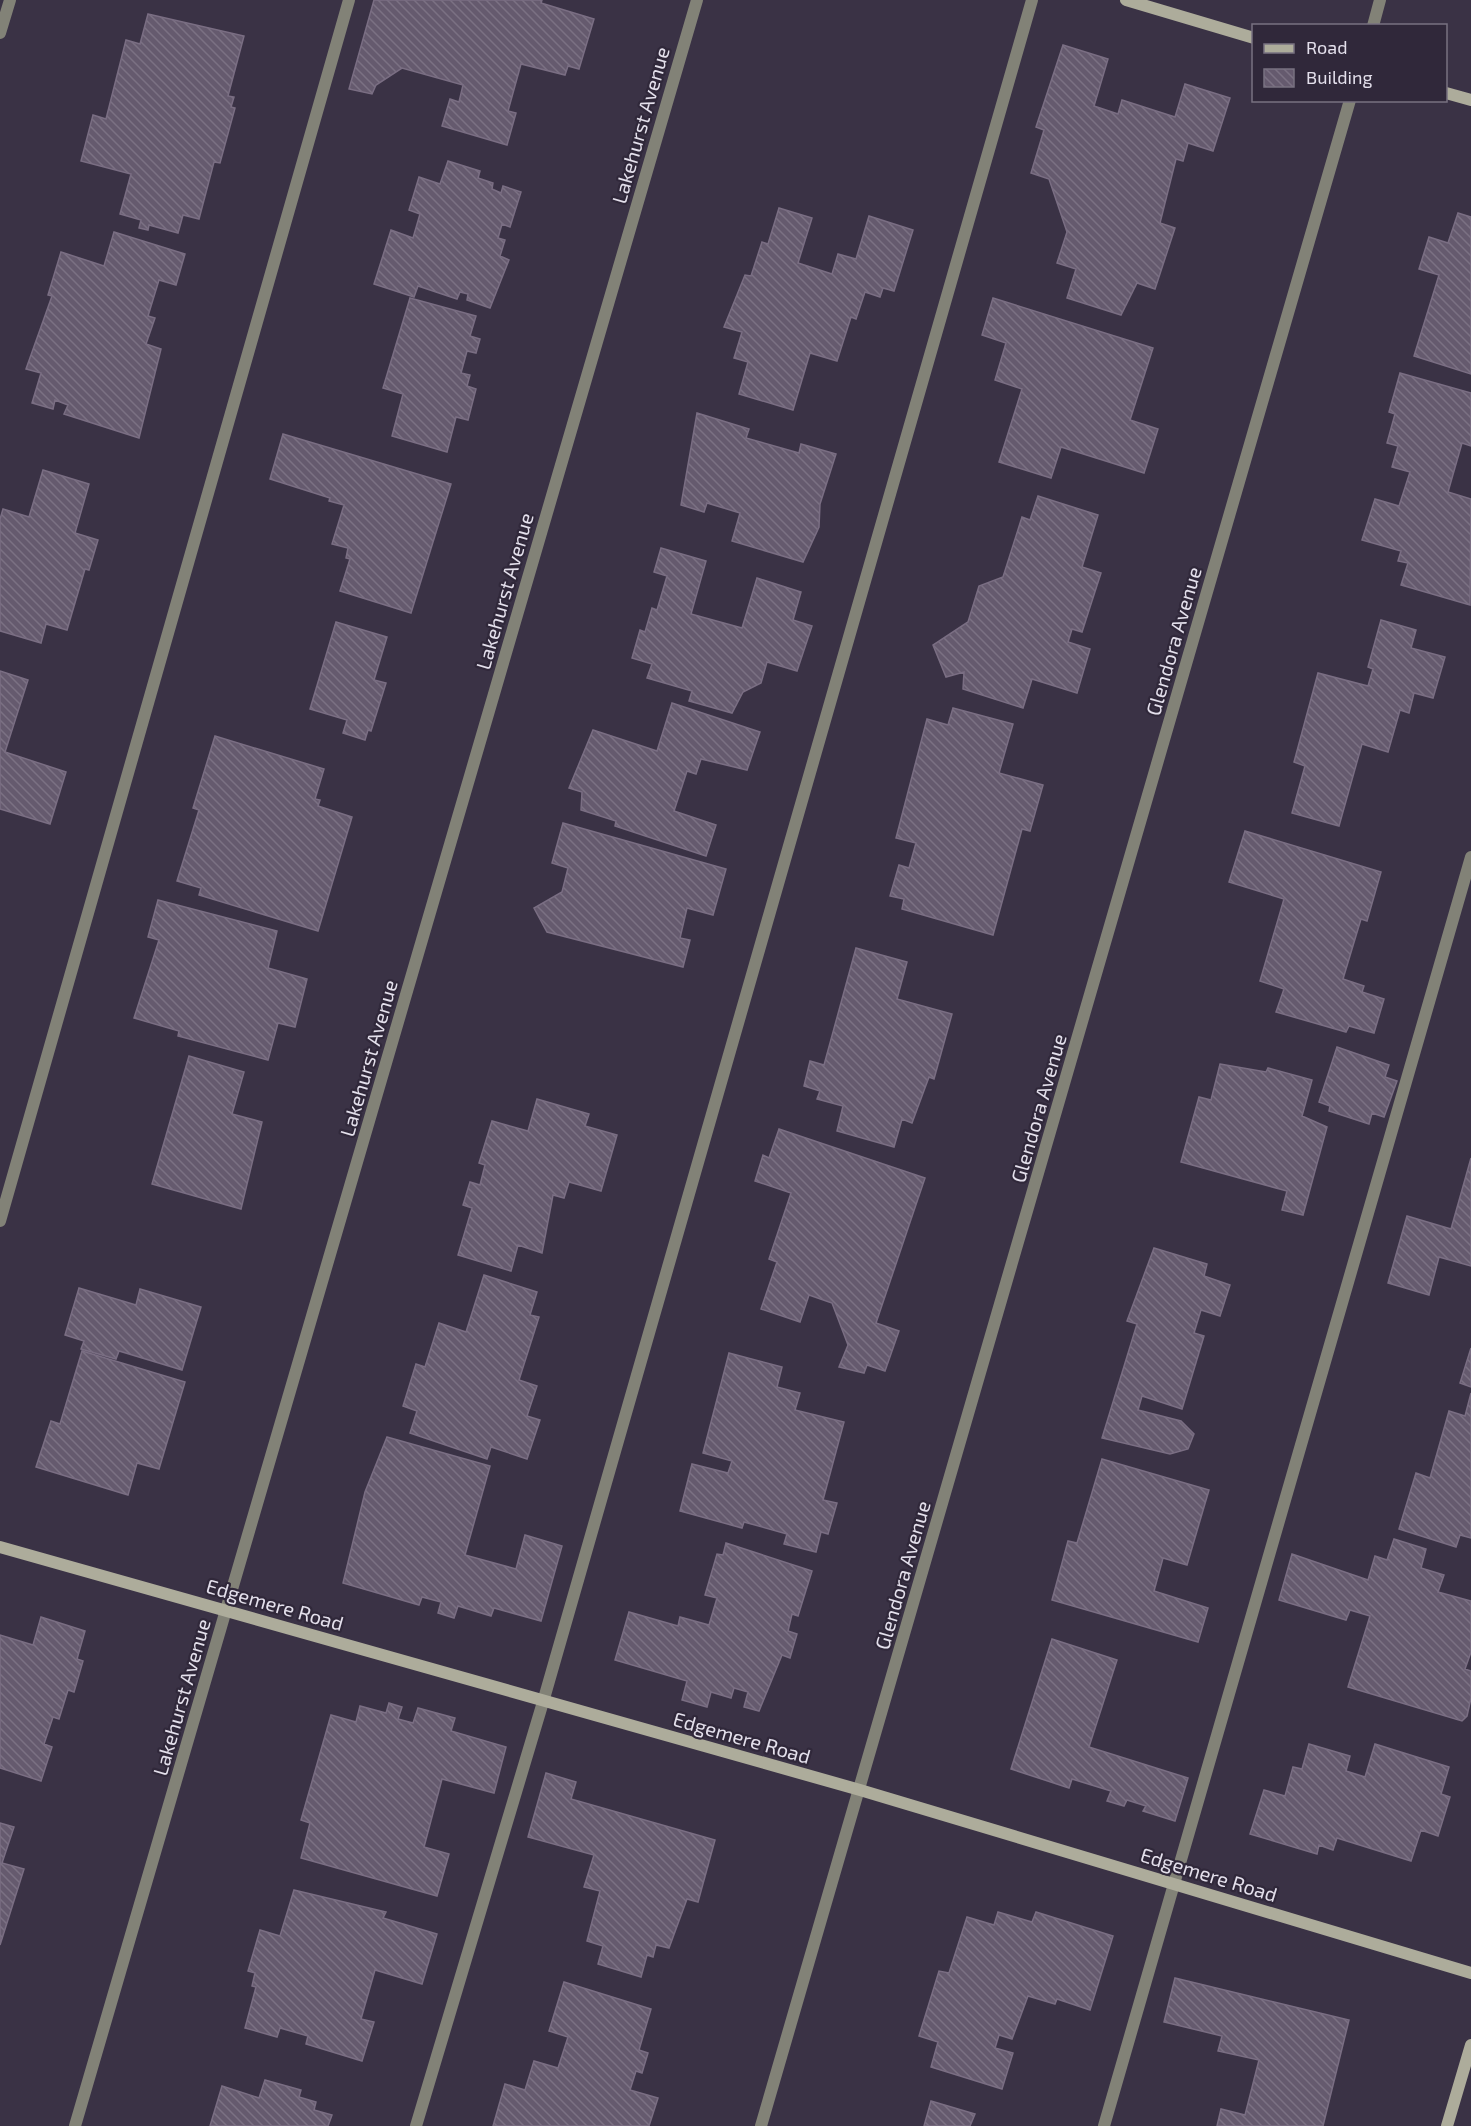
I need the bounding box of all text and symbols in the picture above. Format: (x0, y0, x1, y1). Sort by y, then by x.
legend (1252, 24, 1447, 102)
text: Road (1306, 36, 1347, 58)
street label: Lakehurst Avenue (606, 44, 674, 206)
text: Building (1306, 66, 1373, 88)
street label: Lakehurst Avenue (470, 510, 538, 672)
street label: Glendora Avenue (1140, 564, 1206, 718)
street label: Lakehurst Avenue (334, 977, 402, 1139)
street label: Glendora Avenue (1005, 1031, 1071, 1185)
street label: Glendora Avenue (869, 1498, 935, 1652)
street label: Edgemere Road (204, 1573, 346, 1635)
street label: Lakehurst Avenue (147, 1616, 215, 1778)
street label: Edgemere Road (671, 1706, 813, 1768)
street label: Edgemere Road (1138, 1842, 1280, 1906)

